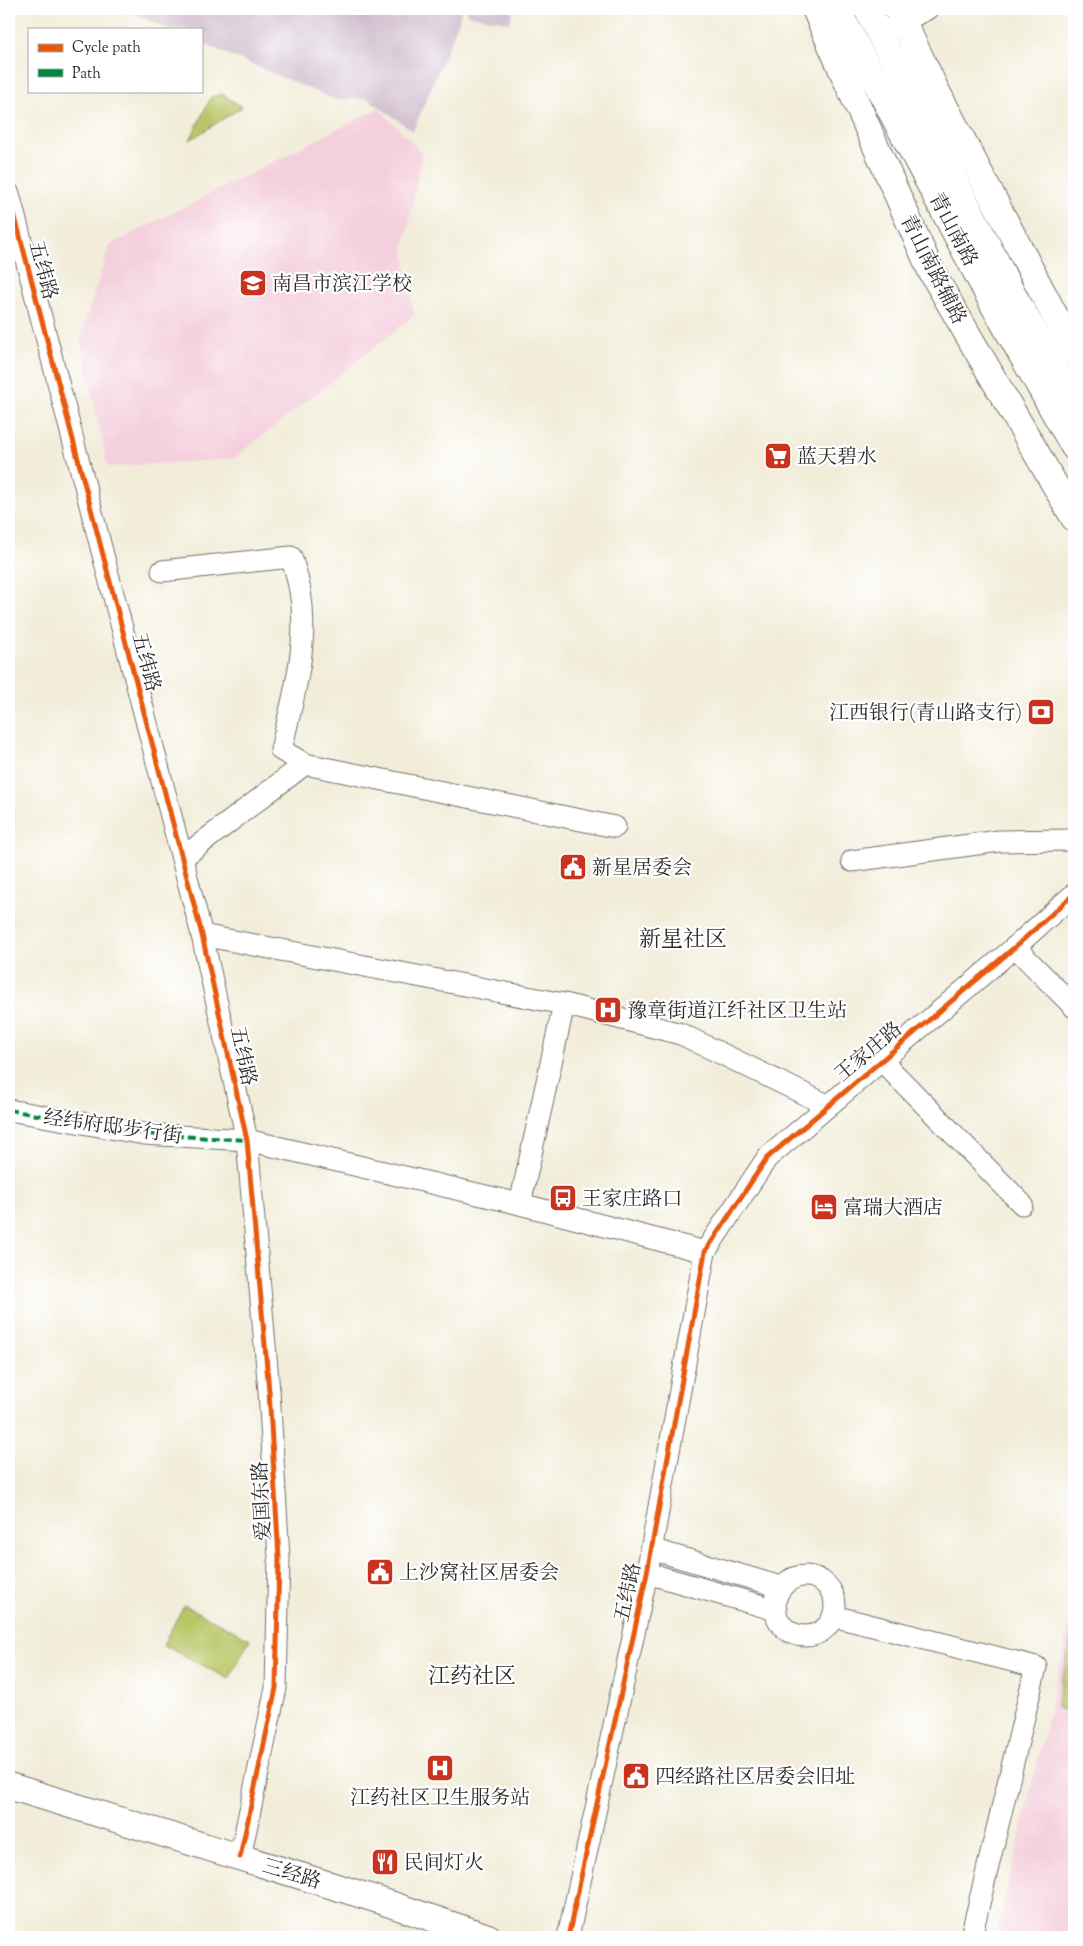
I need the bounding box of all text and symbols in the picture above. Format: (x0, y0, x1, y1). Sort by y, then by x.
legend (28, 28, 202, 92)
text: Cycle path (72, 38, 141, 59)
text: Path (72, 64, 101, 85)
street label: 青山南路 (920, 188, 983, 272)
street label: 青山南路辅路 (892, 210, 972, 330)
street label: 五纬路 (20, 238, 63, 303)
school or university icon: 南昌市滨江学校 (238, 268, 268, 298)
place label: 南昌市滨江学校 (272, 271, 412, 300)
supermarket icon: 蓝天碧水 (763, 441, 793, 471)
place label: 蓝天碧水 (797, 444, 877, 473)
street label: 五纬路 (123, 630, 166, 695)
bank icon: 江西银行(青山路支行) (1026, 697, 1056, 727)
place label: 江西银行(青山路支行) (829, 700, 1022, 729)
public building icon: 新星居委会 (558, 852, 588, 882)
place label: 新星居委会 (592, 855, 692, 884)
district label: 新星社区 (639, 925, 727, 957)
hospital icon: 豫章街道江纤社区卫生站 (593, 995, 623, 1025)
place label: 豫章街道江纤社区卫生站 (627, 998, 847, 1027)
street label: 王家庄路 (830, 1016, 910, 1090)
street label: 五纬路 (221, 1024, 262, 1089)
street label: 经纬府邸步行街 (41, 1104, 184, 1153)
bus stop icon: 王家庄路口 (548, 1183, 578, 1213)
place label: 王家庄路口 (582, 1186, 682, 1215)
hotel icon: 富瑞大酒店 (809, 1192, 839, 1222)
place label: 富瑞大酒店 (843, 1195, 943, 1224)
street label: 爱国东路 (247, 1460, 280, 1542)
public building icon: 上沙窝社区居委会 (365, 1557, 395, 1587)
place label: 上沙窝社区居委会 (399, 1560, 559, 1589)
street label: 五纬路 (609, 1560, 650, 1625)
district label: 江药社区 (428, 1662, 516, 1694)
hospital icon: 江药社区卫生服务站 (425, 1753, 455, 1783)
public building icon: 四经路社区居委会旧址 (621, 1761, 651, 1791)
place label: 四经路社区居委会旧址 (655, 1764, 855, 1793)
place label: 江药社区卫生服务站 (350, 1785, 530, 1814)
restaurant icon: 民间灯火 (370, 1847, 400, 1877)
place label: 民间灯火 (404, 1850, 484, 1879)
street label: 三经路 (258, 1853, 324, 1898)

